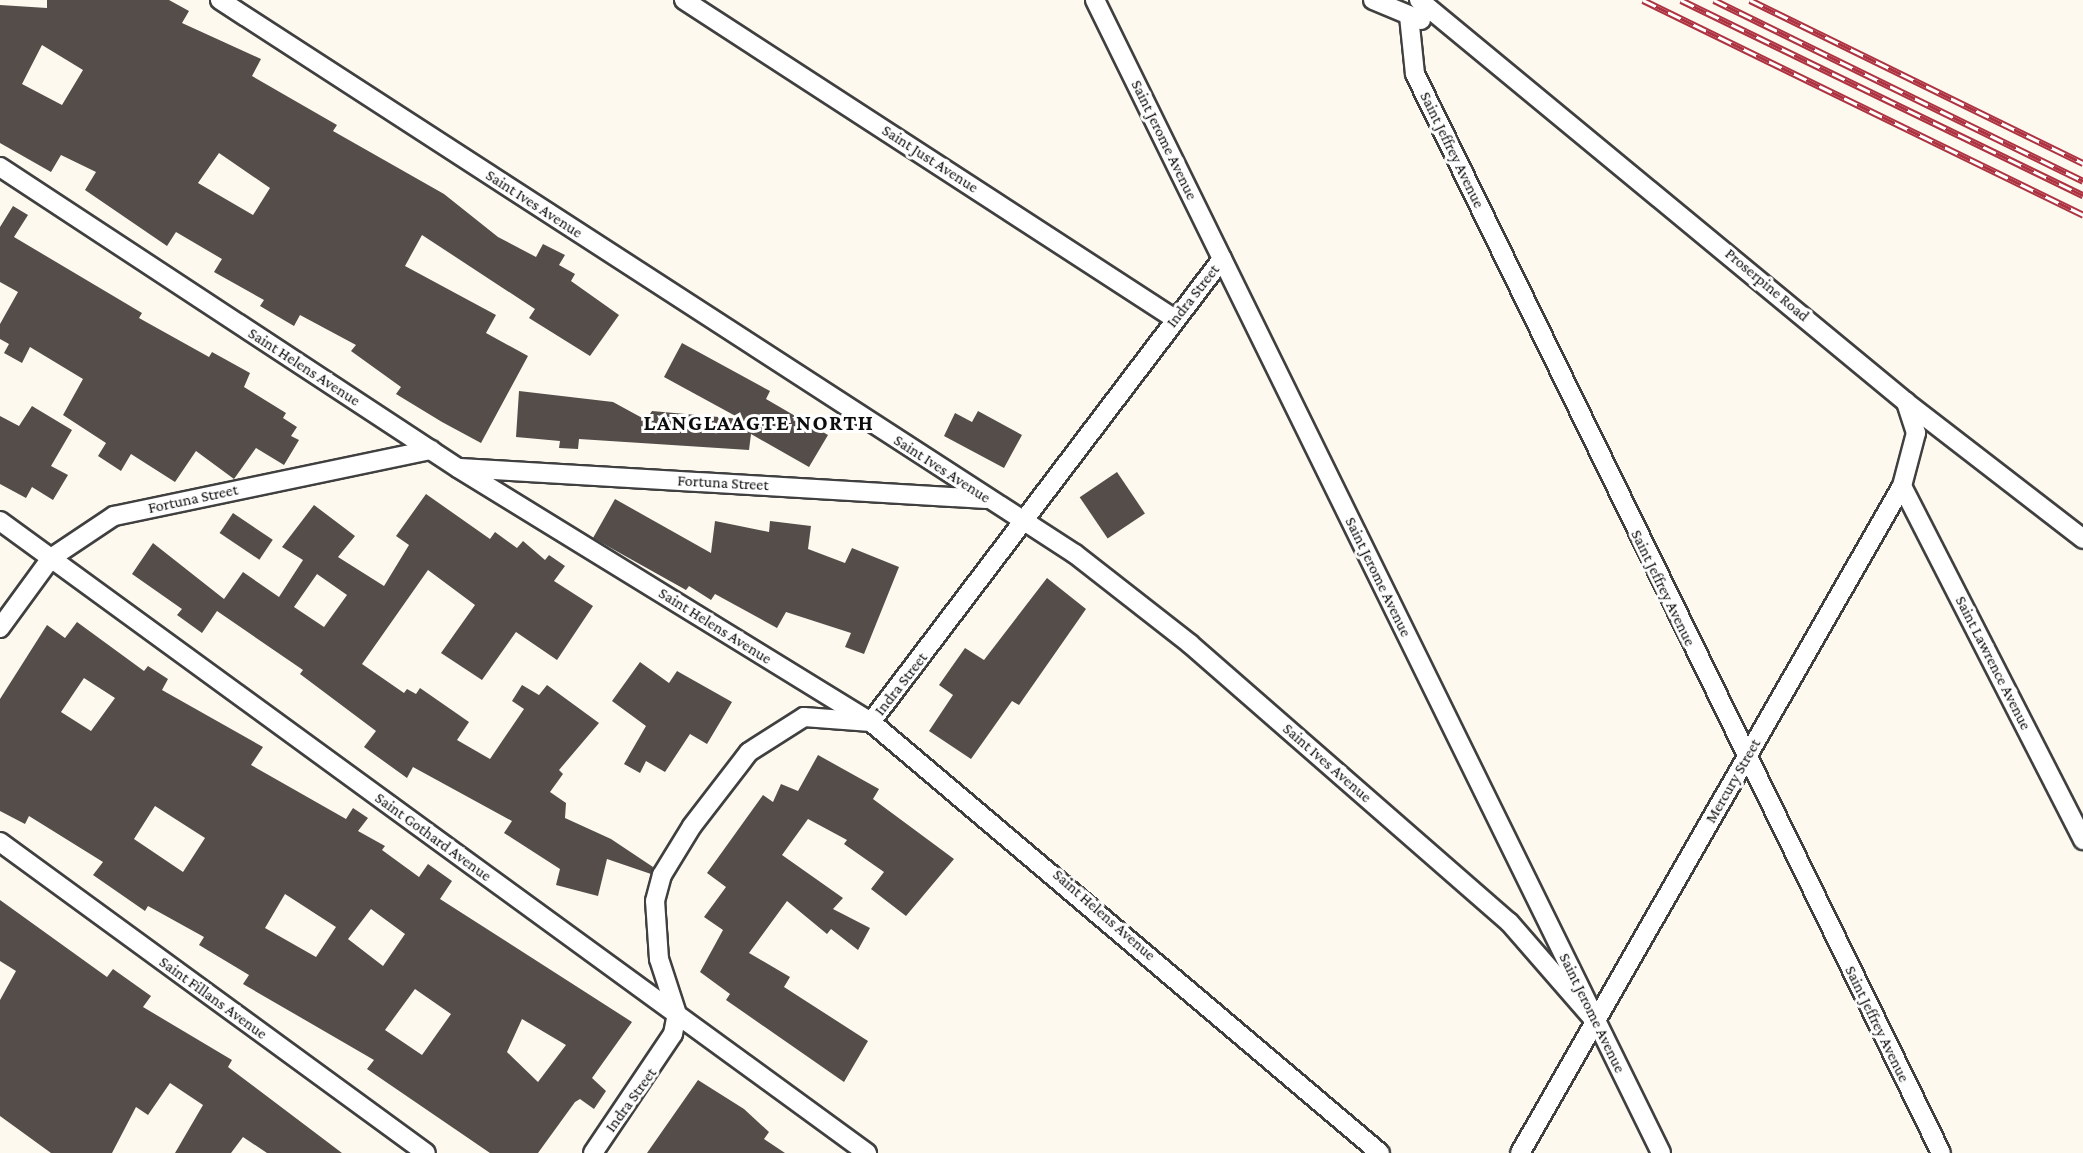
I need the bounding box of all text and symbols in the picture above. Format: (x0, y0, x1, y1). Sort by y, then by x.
street label: Saint Jerome Avenue (1127, 77, 1201, 203)
street label: Saint Jeffrey Avenue (1416, 89, 1488, 211)
street label: Saint Just Avenue (878, 121, 982, 197)
street label: Saint Ives Avenue (482, 166, 586, 242)
street label: Proserpine Road (1721, 244, 1813, 326)
street label: Indra Street (1162, 260, 1224, 332)
street label: Saint Helens Avenue (244, 324, 364, 410)
district label: LANGLAAGTE NORTH (644, 410, 874, 436)
street label: Saint Ives Avenue (890, 431, 994, 507)
street label: Fortuna Street (677, 471, 769, 495)
street label: Fortuna Street (146, 480, 240, 518)
street label: Saint Jerome Avenue (1341, 514, 1415, 640)
street label: Saint Jeffrey Avenue (1627, 527, 1699, 649)
street label: Saint Helens Avenue (655, 583, 775, 669)
street label: Saint Lawrence Avenue (1951, 593, 2035, 733)
street label: Indra Street (870, 648, 932, 720)
street label: Saint Ives Avenue (1279, 719, 1375, 807)
street label: Mercury Street (1701, 735, 1765, 827)
street label: Saint Gothard Avenue (371, 788, 495, 886)
street label: Saint Helens Avenue (1049, 865, 1159, 965)
street label: Saint Jerome Avenue (1555, 950, 1629, 1076)
street label: Saint Fillans Avenue (155, 952, 271, 1044)
street label: Saint Jeffrey Avenue (1841, 963, 1913, 1085)
street label: Indra Street (601, 1064, 661, 1136)

